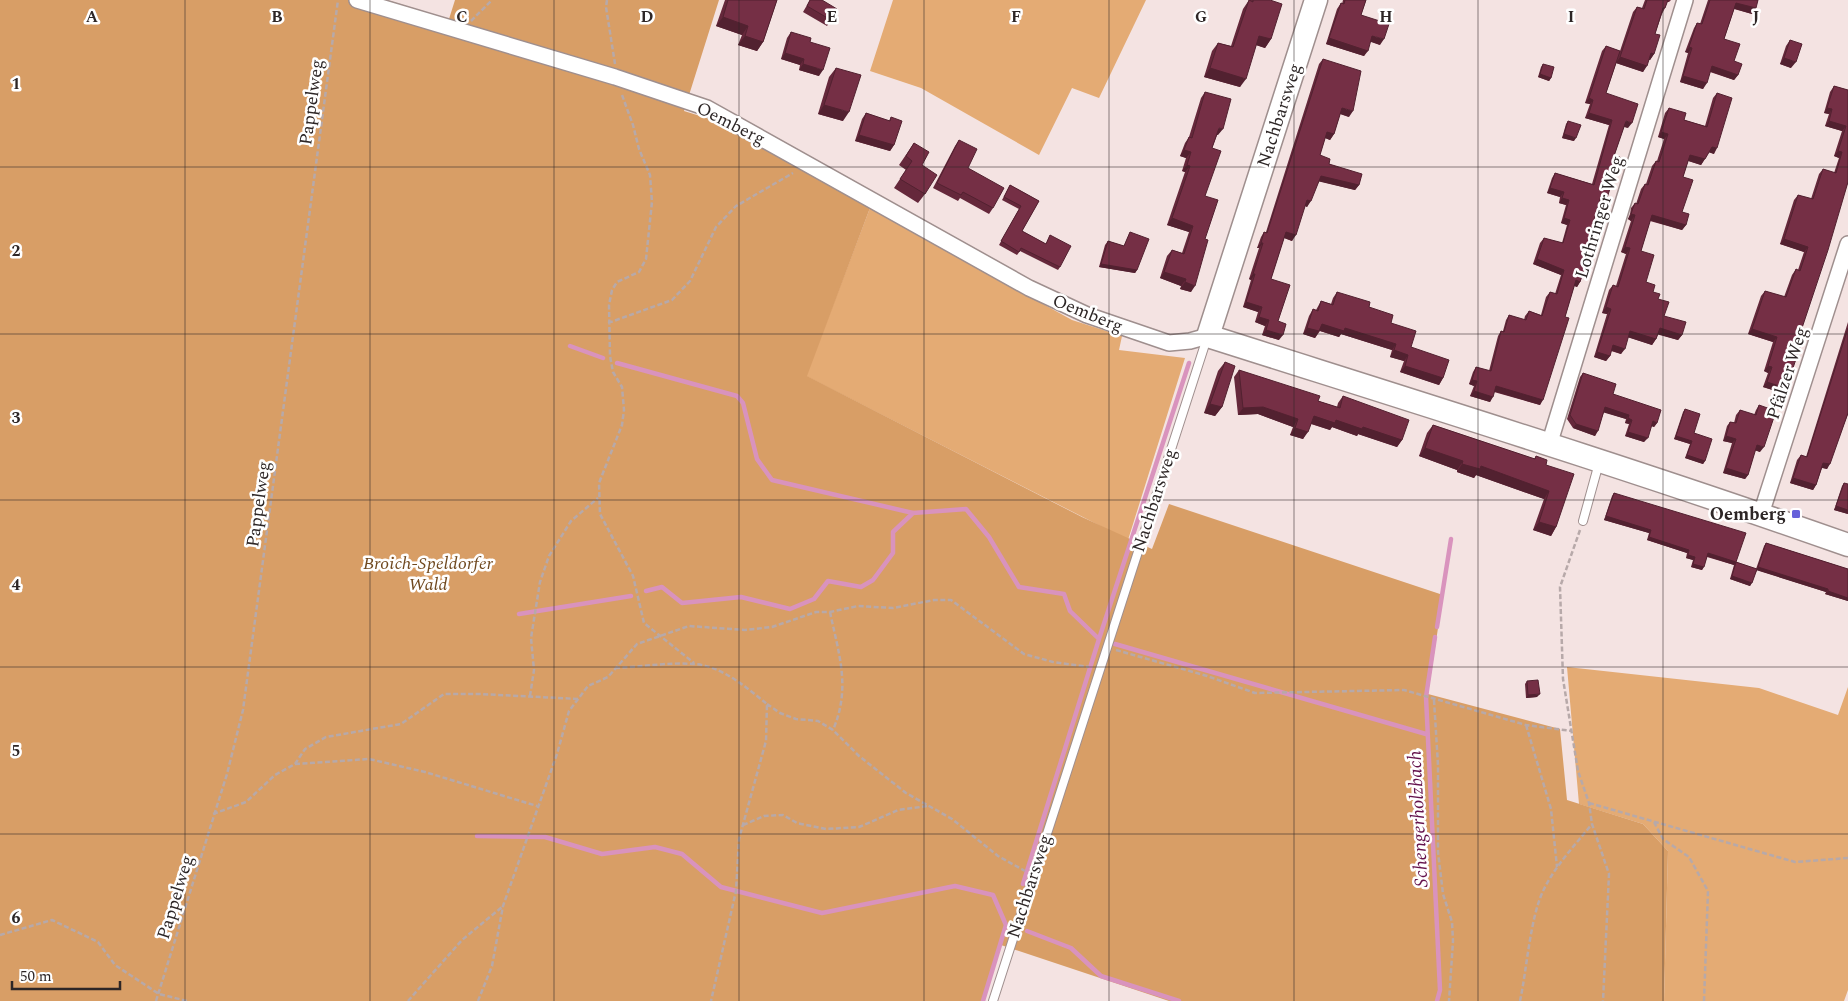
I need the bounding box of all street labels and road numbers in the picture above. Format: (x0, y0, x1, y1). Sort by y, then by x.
street label: Pappelweg (292, 57, 331, 147)
street label: Nachbarsweg (1250, 60, 1309, 171)
street label: Oemberg (691, 95, 770, 152)
street label: Lothringer Weg (1568, 152, 1631, 282)
street label: Oemberg (1048, 287, 1127, 340)
street label: Pfälzer Weg (1760, 323, 1815, 423)
street label: Nachbarsweg (1125, 445, 1184, 556)
street label: Pappelweg (239, 459, 278, 549)
street label: Nachbarsweg (1000, 831, 1059, 942)
street label: Pappelweg (150, 852, 201, 942)

